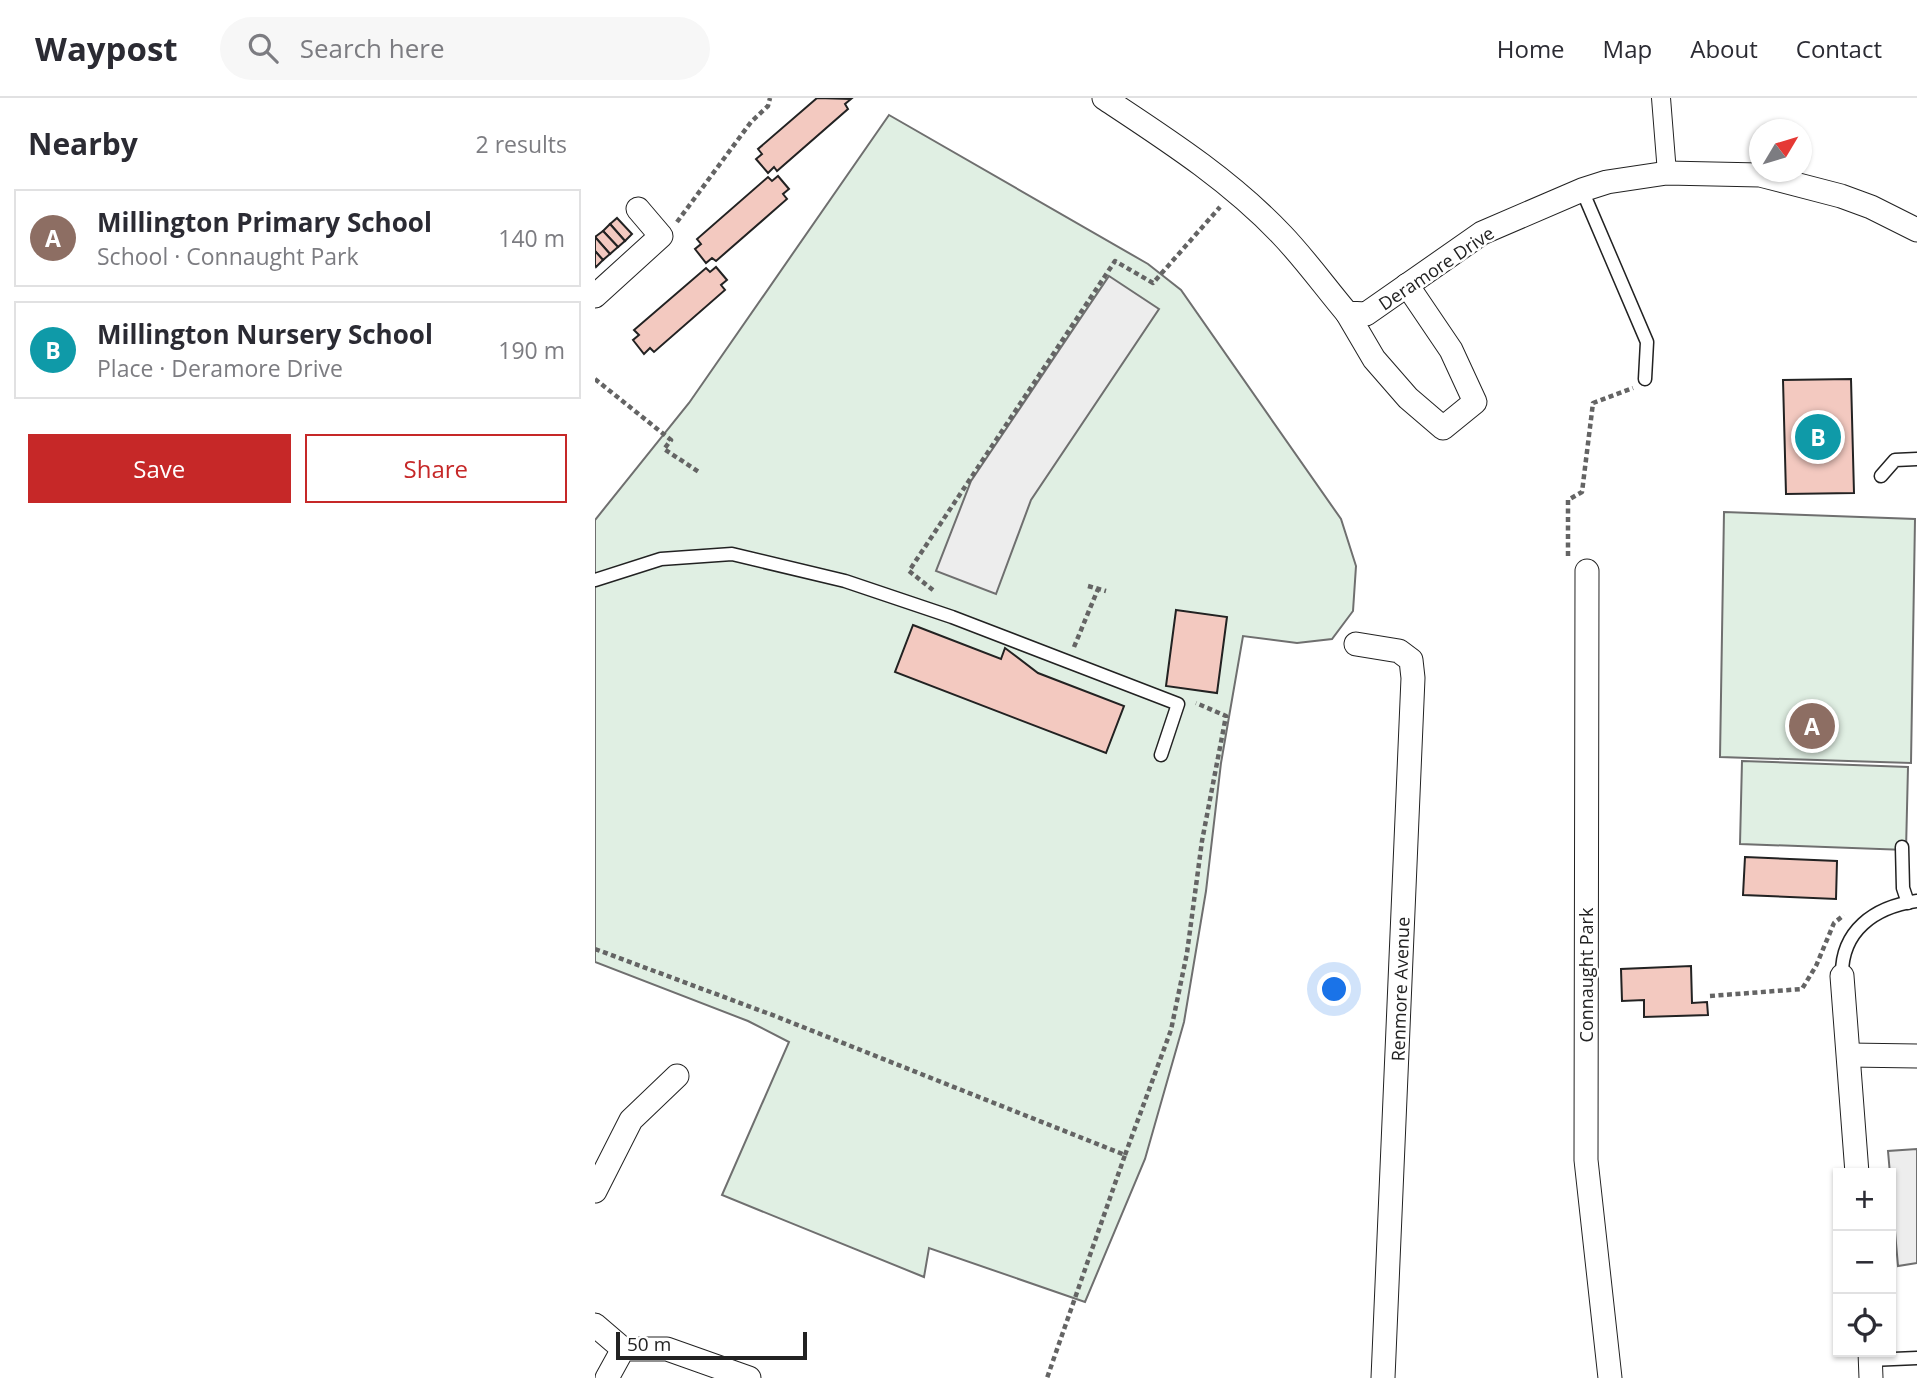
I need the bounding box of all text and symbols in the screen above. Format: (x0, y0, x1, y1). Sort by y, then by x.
search box (220, 17, 710, 80)
text: Waypost (35, 26, 178, 71)
icon: search (244, 29, 282, 67)
text: Search here (300, 30, 445, 66)
text: Home (1497, 32, 1565, 65)
text: Map (1603, 32, 1652, 65)
text: About (1690, 32, 1758, 65)
text: Contact (1796, 32, 1882, 65)
north arrow (1749, 119, 1812, 182)
text: Nearby (28, 123, 138, 164)
text: 2 results (476, 128, 567, 160)
text: Millington Primary School (97, 204, 432, 240)
street label: Deramore Drive (1374, 221, 1498, 315)
text: A (45, 222, 61, 254)
text: 140 m (498, 222, 565, 254)
text: School · Connaught Park (97, 240, 359, 272)
text: Millington Nursery School (97, 316, 433, 352)
text: B (45, 334, 61, 366)
text: 190 m (498, 334, 565, 366)
text: Place · Deramore Drive (97, 352, 343, 384)
pin: B (1795, 411, 1841, 463)
button: Save (28, 434, 291, 503)
button: Share (305, 434, 567, 503)
pin: A (1789, 700, 1835, 752)
street label: Connaught Park (1574, 907, 1598, 1042)
street label: Renmore Avenue (1385, 916, 1415, 1062)
your location (1317, 972, 1351, 1006)
map controls (1833, 1168, 1896, 1357)
button: + (1833, 1168, 1896, 1231)
button: − (1833, 1231, 1896, 1294)
button: locate (1833, 1294, 1896, 1357)
scale bar (616, 1329, 807, 1361)
text: 50 m (627, 1331, 671, 1357)

